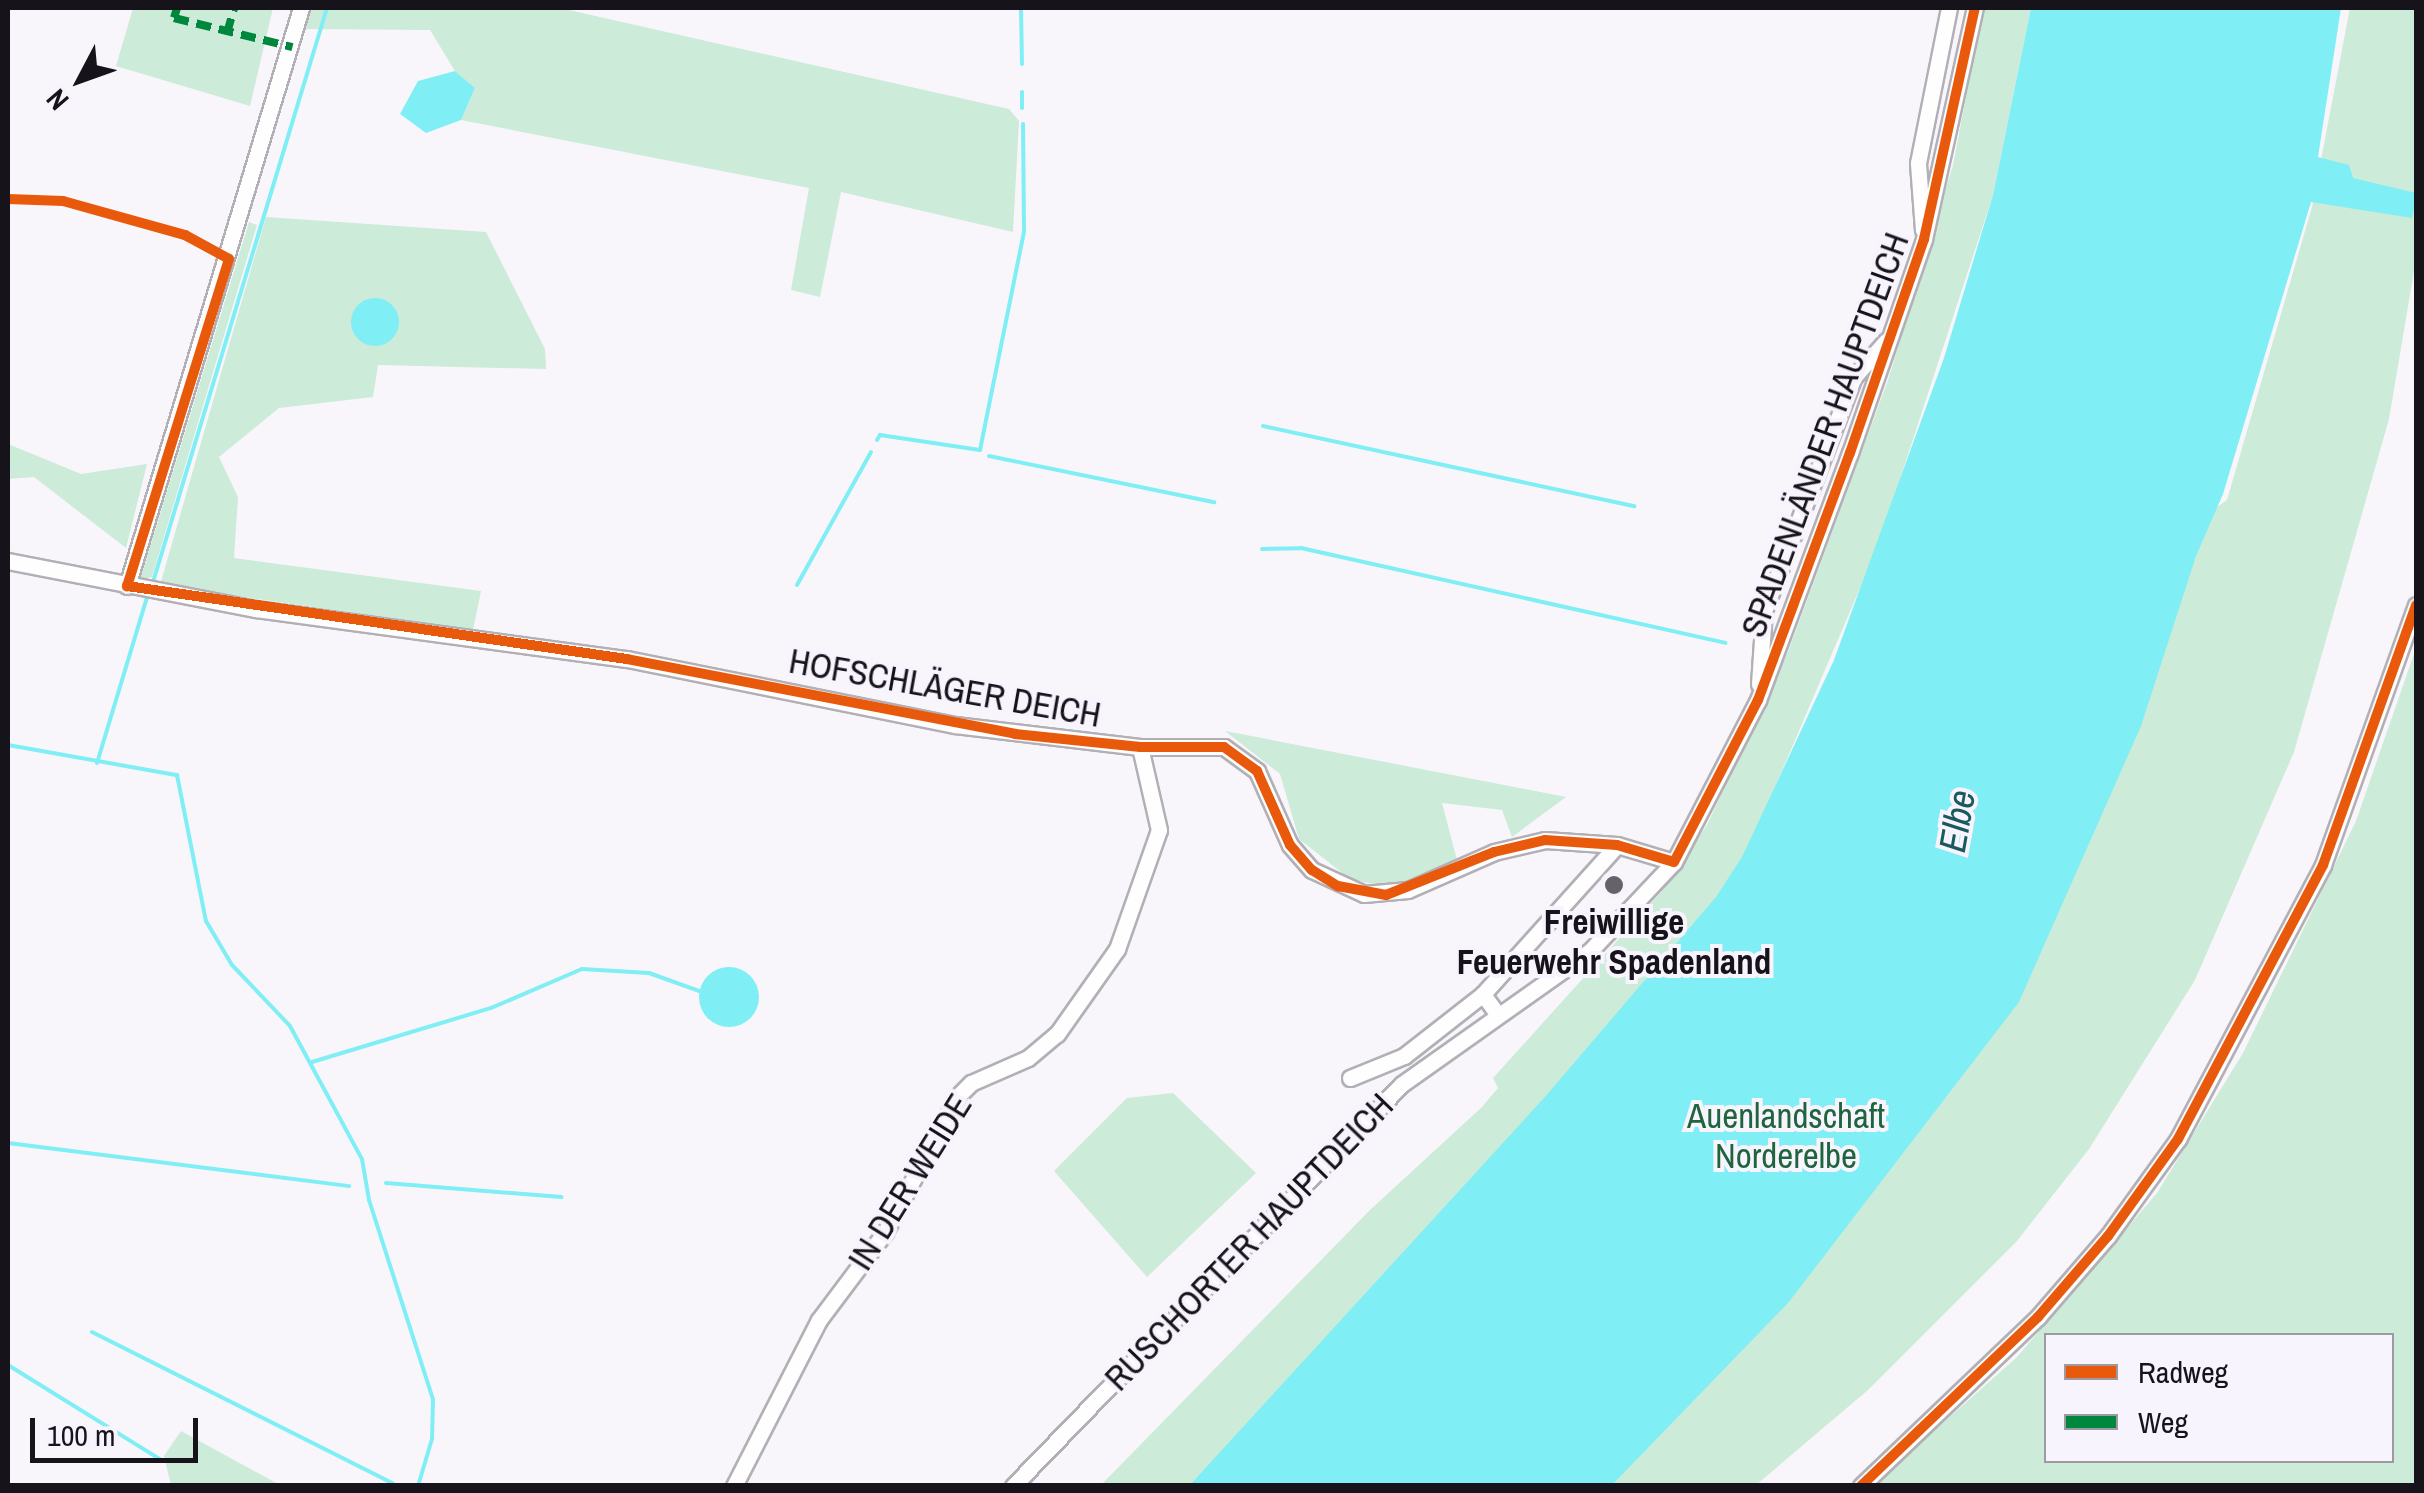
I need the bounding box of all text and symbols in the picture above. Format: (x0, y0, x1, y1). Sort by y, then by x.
north arrow (30, 30, 130, 130)
text: N (38, 81, 77, 118)
street label: SPADENLÄNDER HAUPTDEICH (1732, 227, 1918, 643)
street label: HOFSCHLÄGER DEICH (786, 640, 1104, 736)
water label: Elbe (1929, 786, 1985, 856)
marker: Freiwillige Feuerwehr Spadenland (1603, 874, 1625, 896)
place label: Freiwillige Feuerwehr Spadenland (1457, 901, 1771, 983)
street label: RUSCHORTER HAUPTDEICH (1096, 1085, 1402, 1399)
street label: IN DER WEIDE (839, 1086, 981, 1278)
park label: Auenlandschaft Norderelbe (1687, 1095, 1885, 1177)
legend (2044, 1333, 2394, 1463)
text: Radweg (2138, 1352, 2228, 1392)
scale bar (35, 1398, 202, 1460)
text: Weg (2138, 1402, 2188, 1442)
text: 100 m (47, 1415, 115, 1455)

